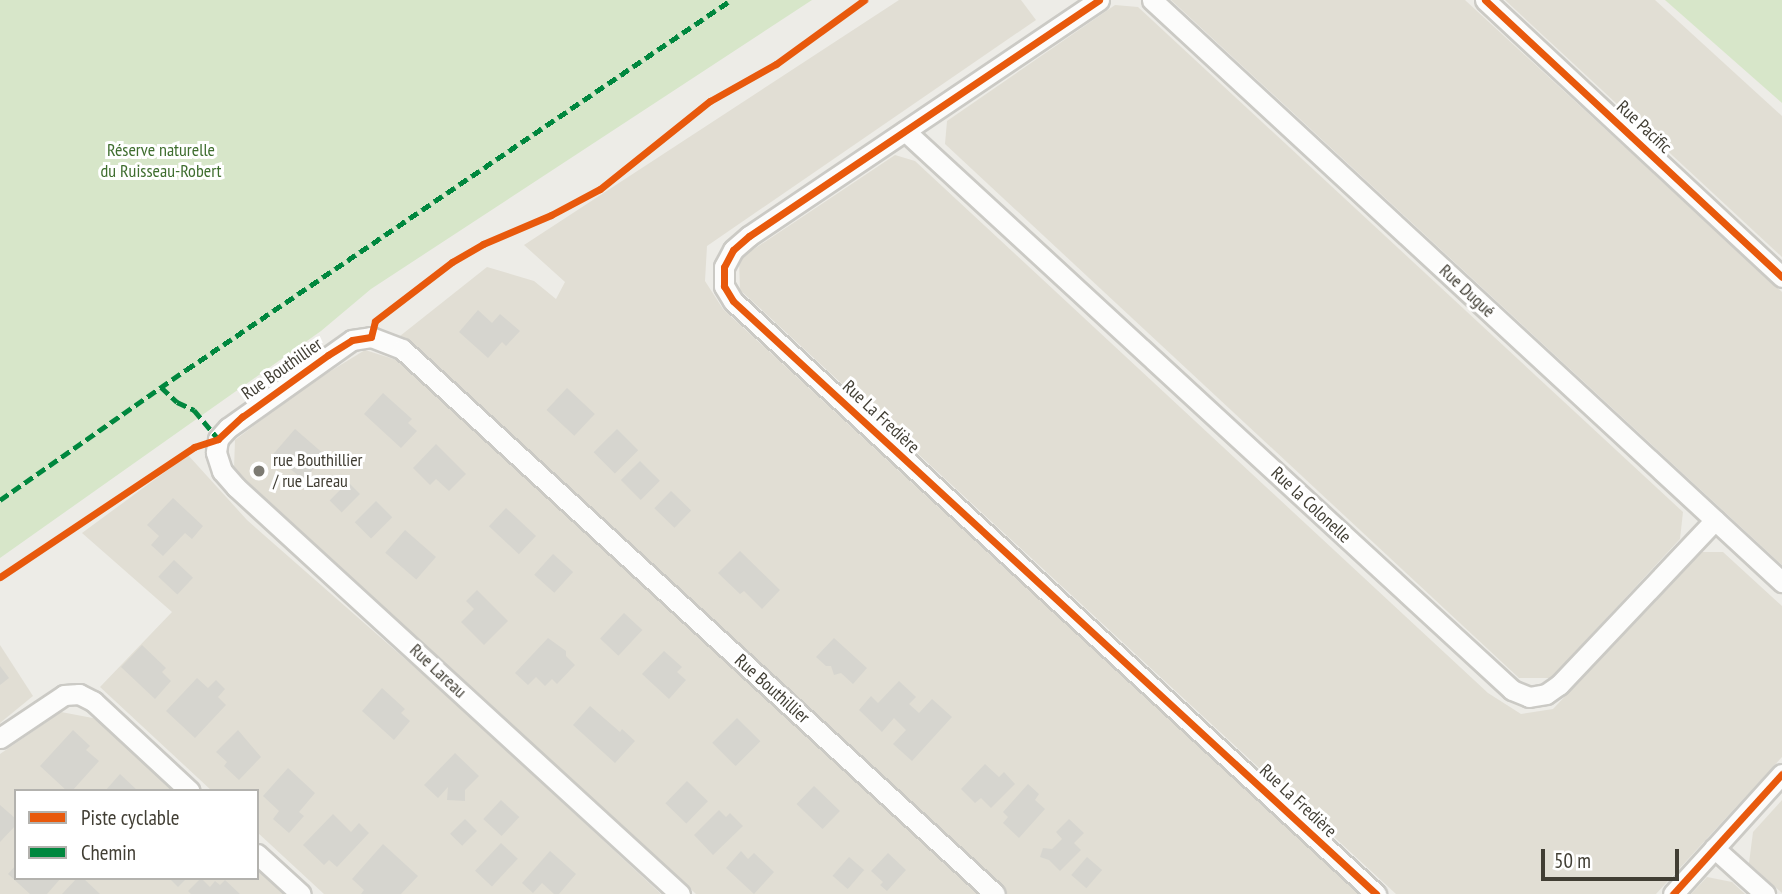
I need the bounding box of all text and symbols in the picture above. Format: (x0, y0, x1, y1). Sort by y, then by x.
street label: Rue Pacific (1612, 96, 1676, 158)
park label: Réserve naturelle du Ruisseau-Robert (101, 140, 221, 182)
street label: Rue Dugué (1435, 260, 1499, 322)
street label: Rue Bouthillier (238, 333, 326, 405)
street label: Rue La Fredière (838, 376, 924, 458)
place label: rue Bouthillier / rue Lareau (273, 450, 362, 492)
street label: Rue la Colonelle (1266, 462, 1356, 548)
marker: rue Bouthillier / rue Lareau (251, 463, 267, 479)
street label: Rue Lareau (405, 639, 471, 703)
street label: Rue Bouthillier (730, 650, 814, 728)
street label: Rue La Fredière (1255, 760, 1341, 842)
legend (14, 789, 259, 880)
text: Piste cyclable (81, 804, 179, 831)
scale bar (1544, 834, 1682, 878)
text: Chemin (81, 839, 136, 866)
text: 50 m (1554, 847, 1591, 874)

